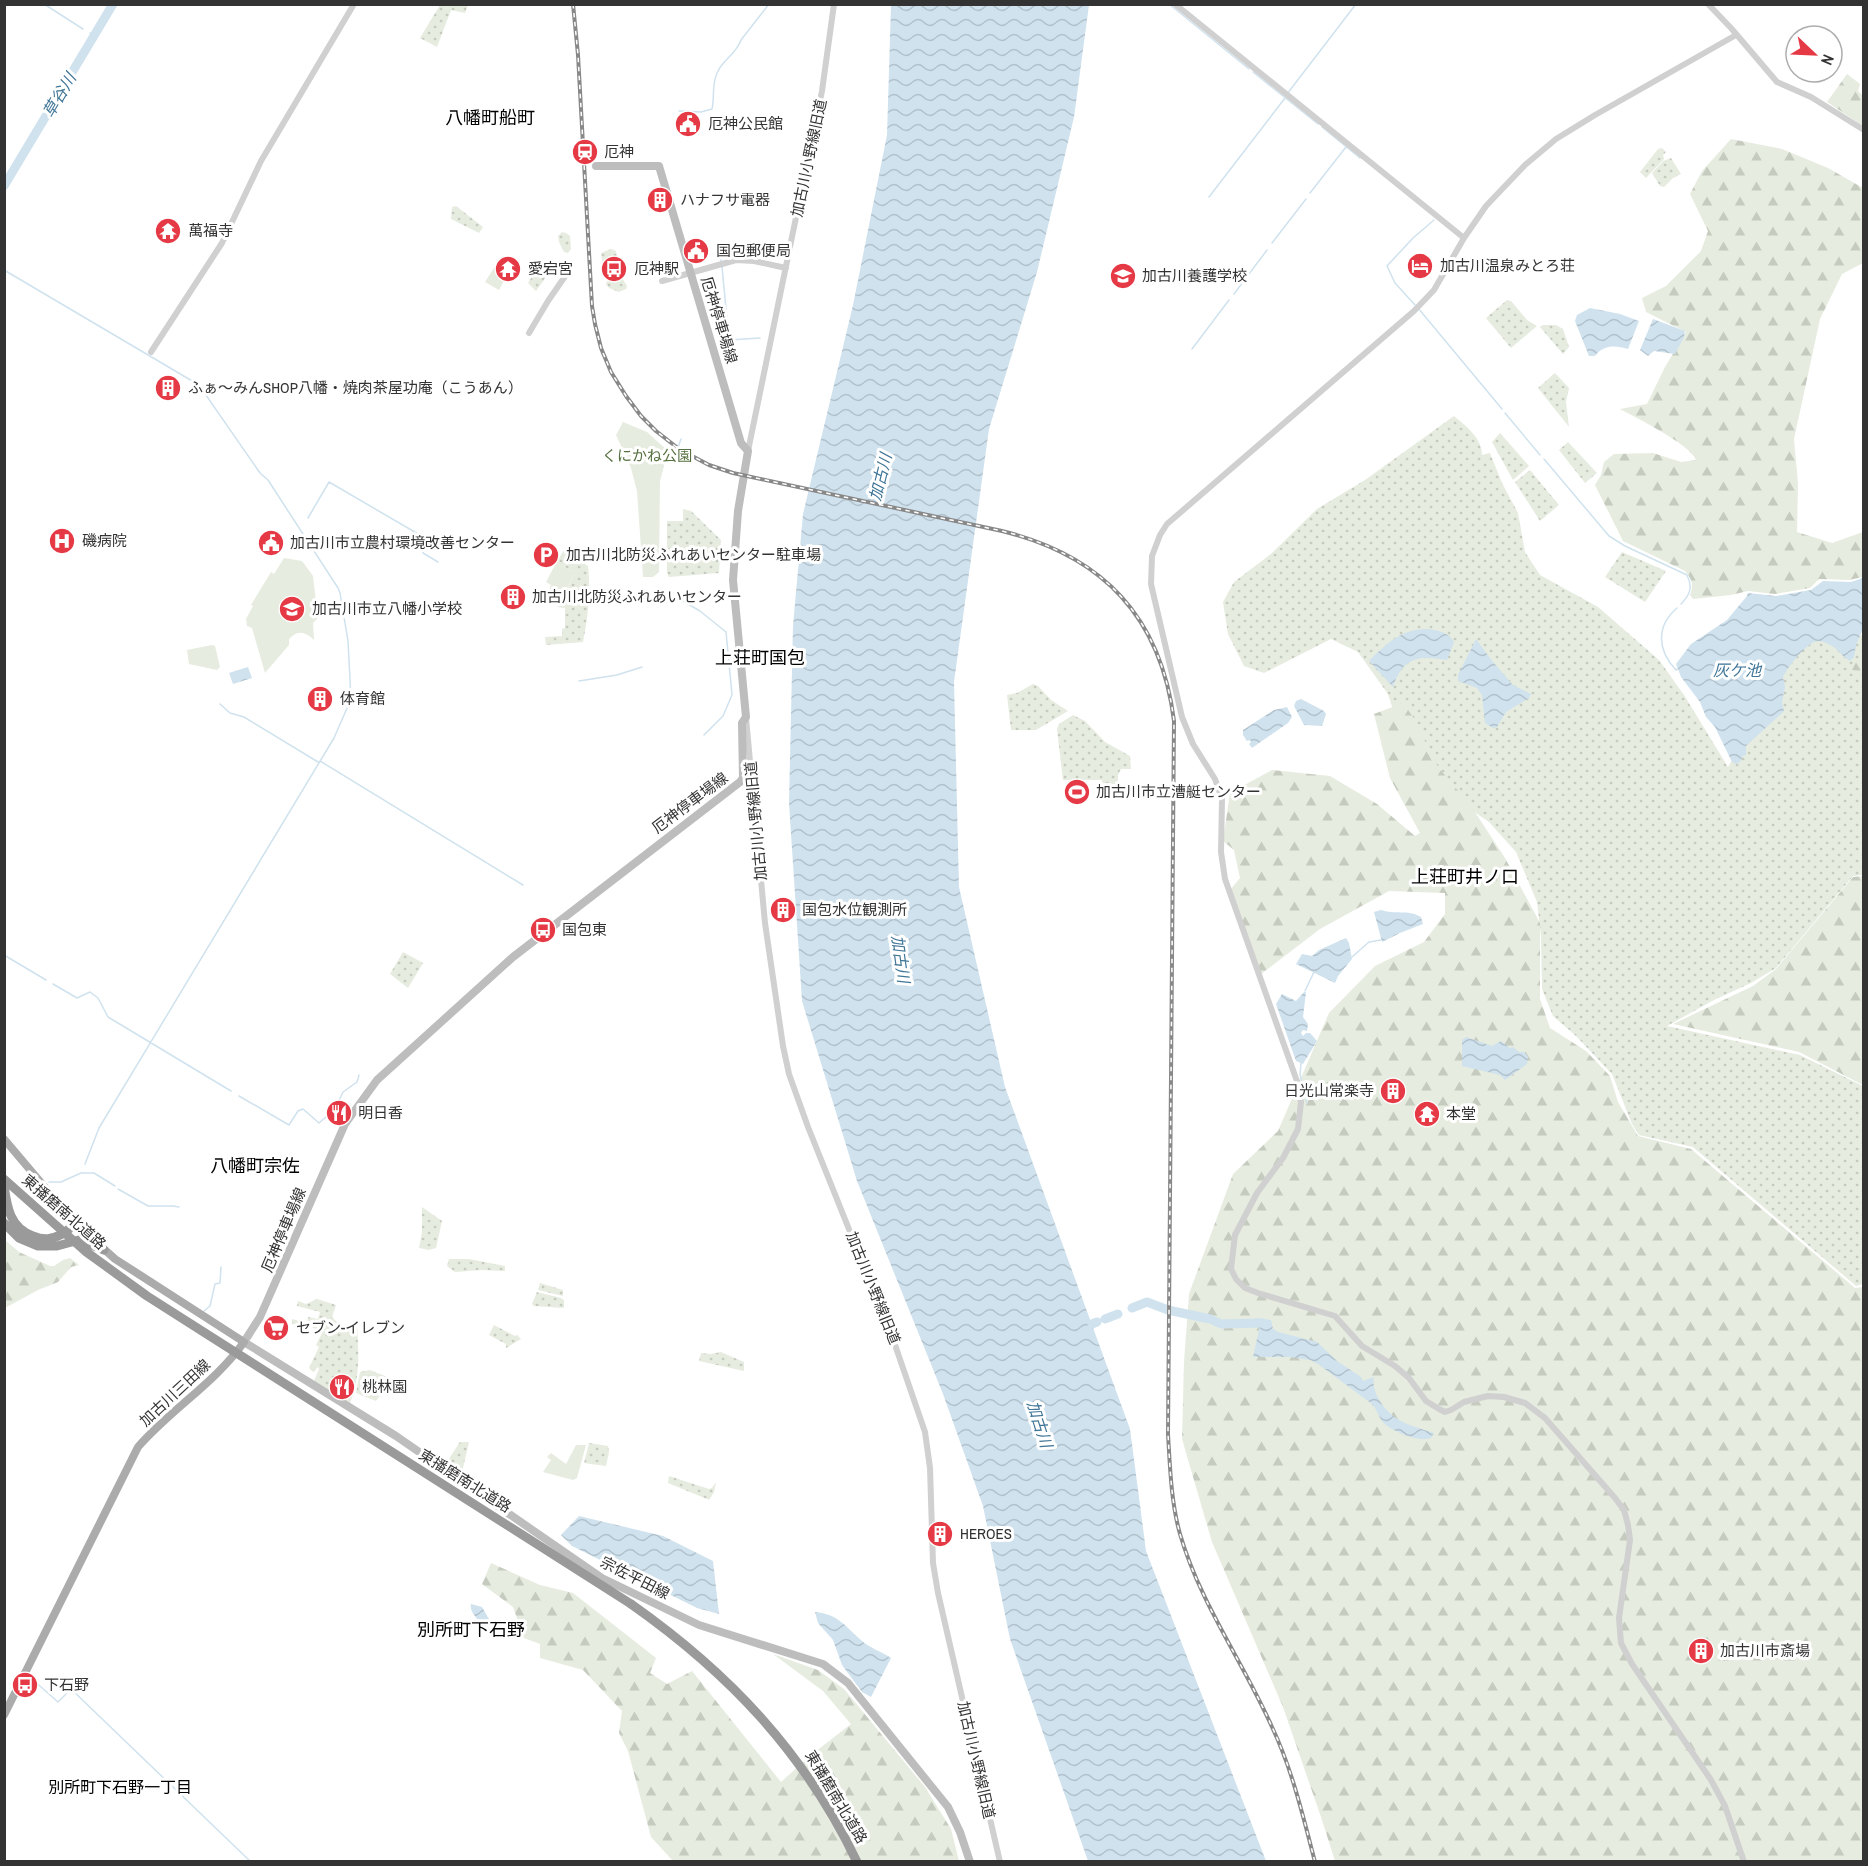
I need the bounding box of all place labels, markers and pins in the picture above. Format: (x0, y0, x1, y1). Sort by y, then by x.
public building icon: 厄神公民館 (673, 109, 703, 139)
place label: 厄神公民館 (708, 113, 783, 134)
station icon: 厄神 (570, 137, 600, 167)
place label: 厄神 (604, 141, 634, 162)
building icon: ハナフサ電器 (645, 185, 675, 215)
place label: ハナフサ電器 (680, 189, 770, 210)
temple icon: 萬福寺 (153, 216, 183, 246)
place label: 萬福寺 (188, 220, 233, 241)
public building icon: 国包郵便局 (681, 236, 711, 266)
place label: 国包郵便局 (716, 240, 791, 261)
hotel icon: 加古川温泉みとろ荘 (1405, 251, 1435, 281)
temple icon: 愛宕宮 (493, 254, 523, 284)
bus stop icon: 厄神駅 (599, 254, 629, 284)
place label: 加古川温泉みとろ荘 (1440, 255, 1575, 276)
place label: 愛宕宮 (528, 258, 573, 279)
place label: 厄神駅 (634, 258, 679, 279)
school or university icon: 加古川養護学校 (1108, 261, 1138, 291)
place label: 加古川養護学校 (1142, 265, 1247, 286)
building icon: ふぁ～みんSHOP八幡・焼肉茶屋功庵（こうあん） (153, 373, 183, 403)
place label: ふぁ～みんSHOP八幡・焼肉茶屋功庵（こうあん） (188, 377, 523, 398)
hospital icon: 磯病院 (47, 526, 77, 556)
public building icon: 加古川市立農村環境改善センター (256, 528, 286, 558)
place label: 磯病院 (82, 530, 127, 551)
place label: 加古川市立農村環境改善センター (290, 532, 515, 553)
parking icon: 加古川北防災ふれあいセンター駐車場 (531, 540, 561, 570)
place label: 加古川北防災ふれあいセンター駐車場 (566, 544, 821, 565)
building icon: 加古川北防災ふれあいセンター (498, 582, 528, 612)
place label: 加古川北防災ふれあいセンター (532, 586, 742, 607)
school or university icon: 加古川市立八幡小学校 (277, 594, 307, 624)
place label: 加古川市立八幡小学校 (312, 598, 462, 619)
building icon: 体育館 (305, 684, 335, 714)
place label: 体育館 (340, 688, 385, 709)
sports icon: 加古川市立漕艇センター (1062, 777, 1092, 807)
place label: 加古川市立漕艇センター (1096, 781, 1261, 802)
building icon: 国包水位観測所 (768, 895, 798, 925)
place label: 国包水位観測所 (802, 899, 907, 920)
bus stop icon: 国包東 (528, 915, 558, 945)
place label: 国包東 (562, 919, 607, 940)
building icon: 日光山常楽寺 (1378, 1076, 1408, 1106)
place label: 日光山常楽寺 (1284, 1080, 1374, 1101)
restaurant icon: 明日香 (324, 1098, 354, 1128)
temple icon: 本堂 (1412, 1099, 1442, 1129)
place label: 明日香 (358, 1102, 403, 1123)
place label: 本堂 (1446, 1103, 1476, 1124)
supermarket icon: セブン-イレブン (261, 1313, 291, 1343)
place label: セブン-イレブン (296, 1317, 405, 1338)
restaurant icon: 桃林園 (327, 1372, 357, 1402)
place label: 桃林園 (362, 1376, 407, 1397)
building icon: HEROES (925, 1519, 955, 1549)
place label: HEROES (960, 1523, 1012, 1544)
building icon: 加古川市斎場 (1686, 1636, 1716, 1666)
place label: 加古川市斎場 (1720, 1640, 1810, 1661)
bus stop icon: 下石野 (10, 1670, 40, 1700)
place label: 下石野 (44, 1674, 89, 1695)

